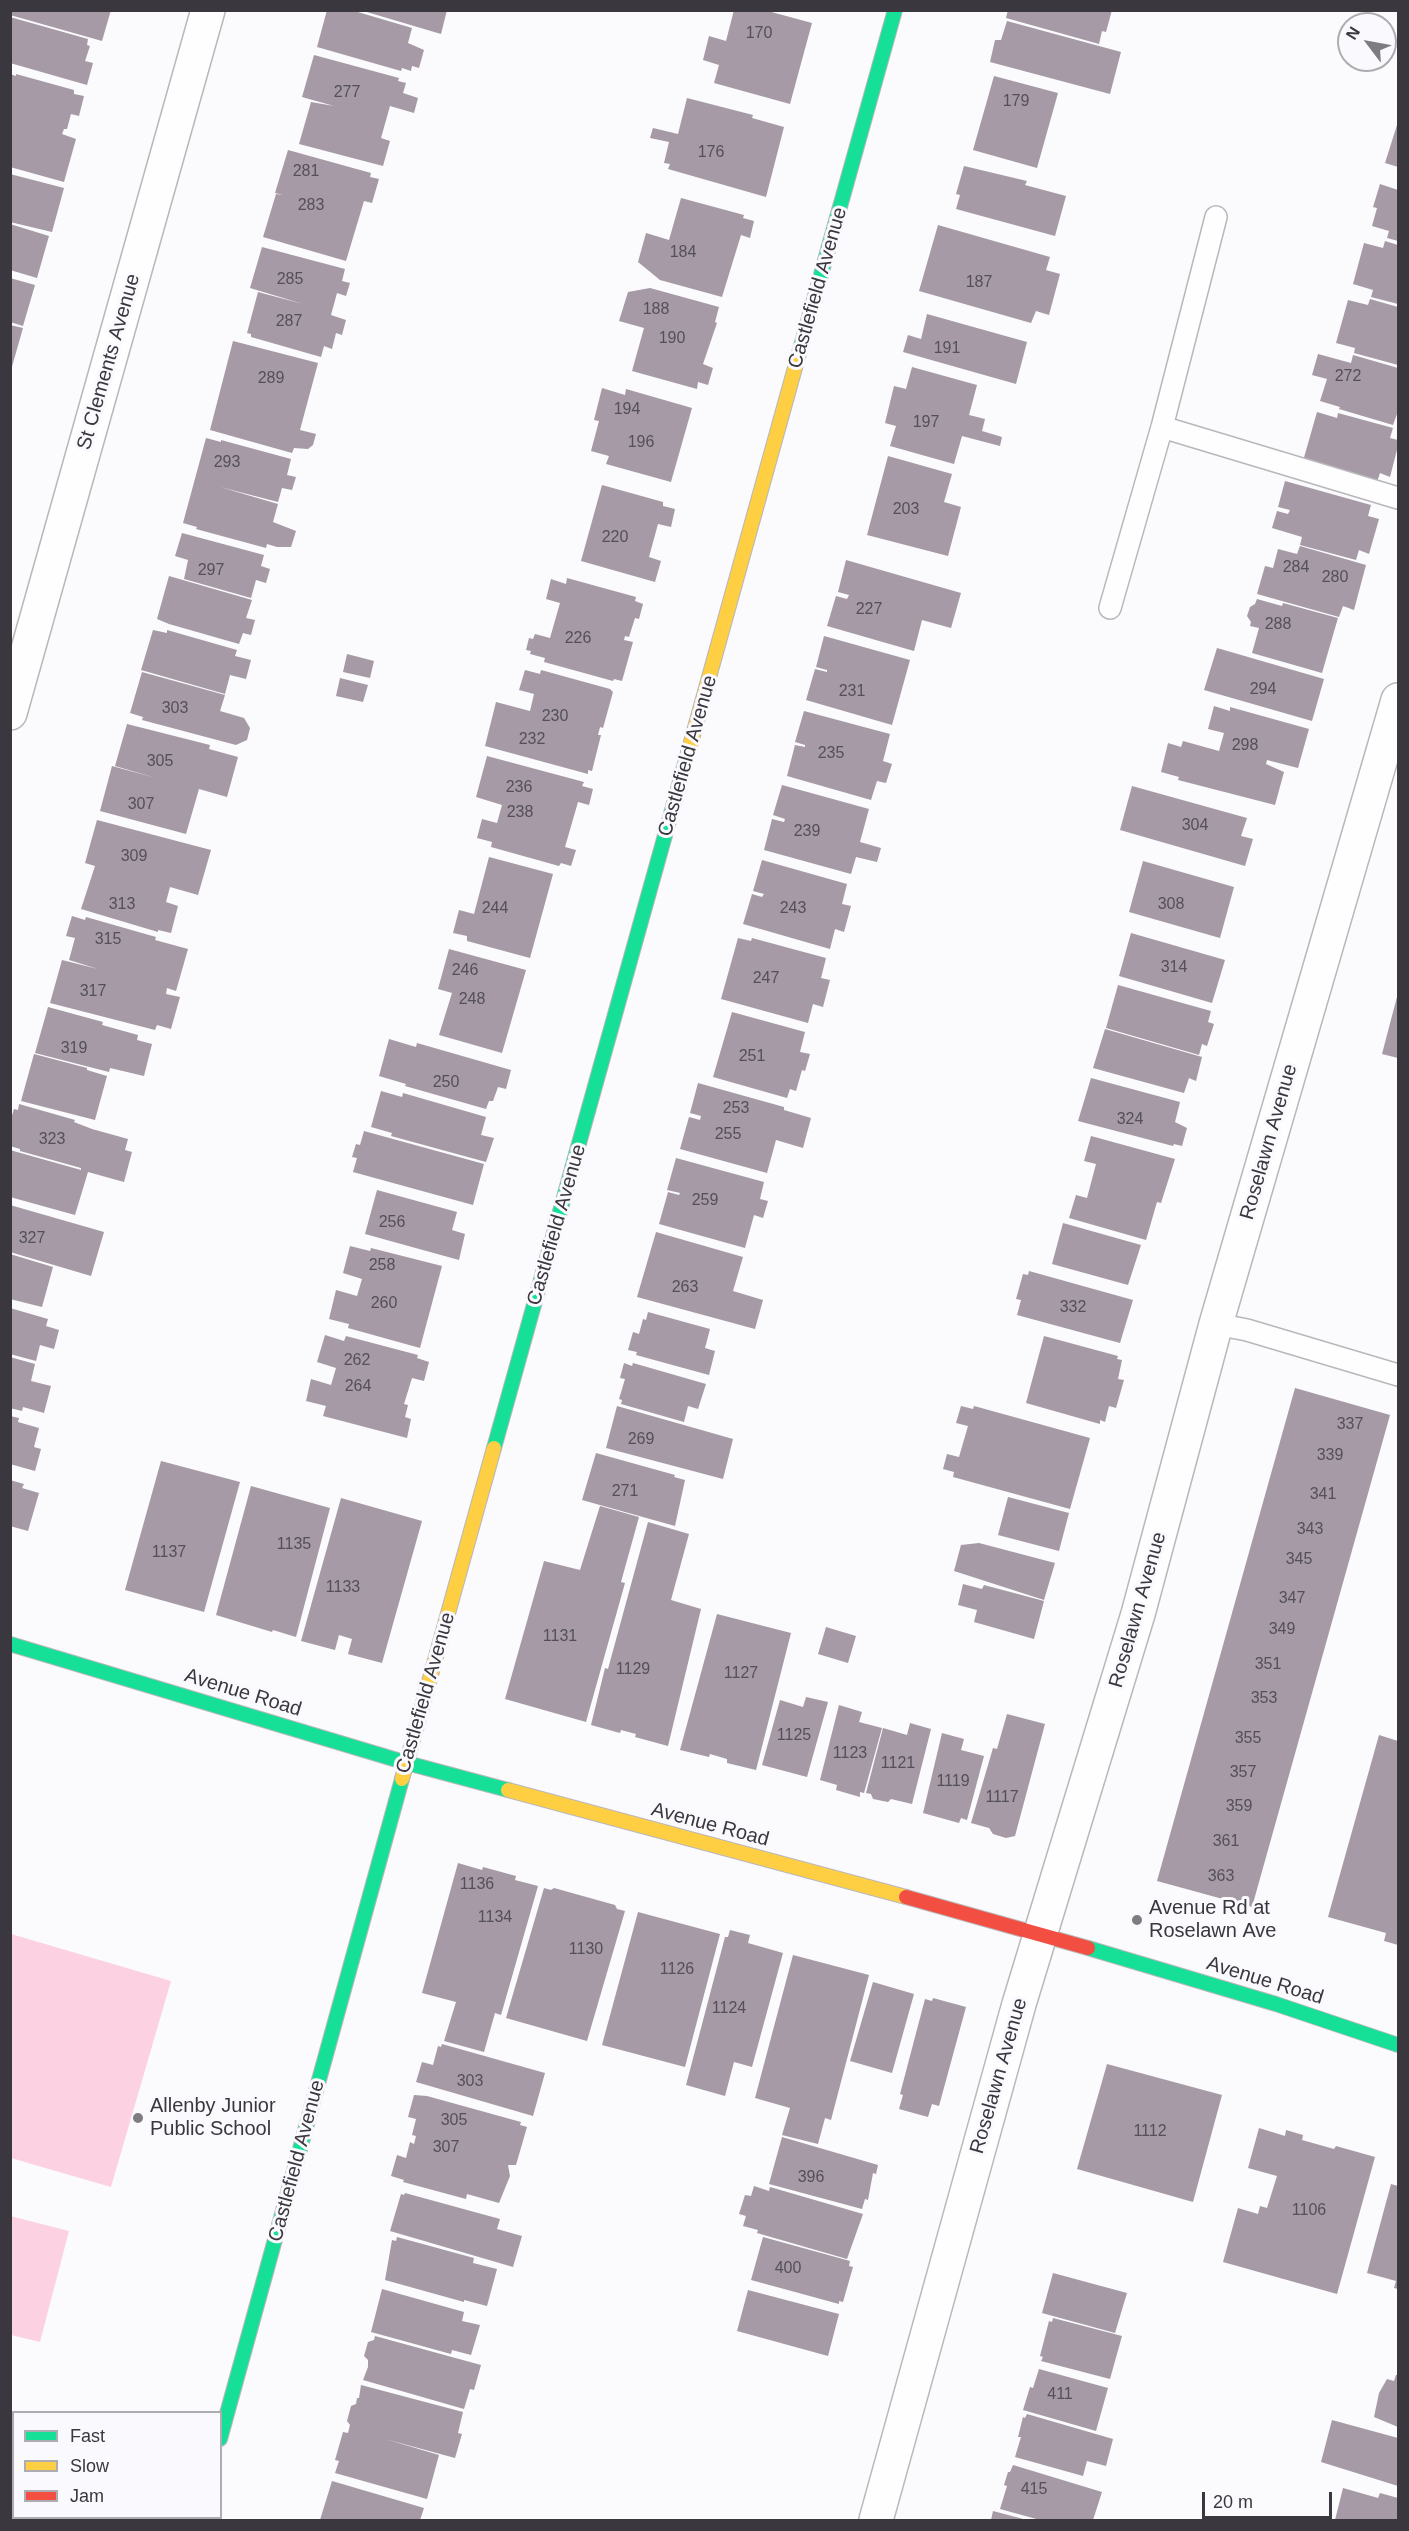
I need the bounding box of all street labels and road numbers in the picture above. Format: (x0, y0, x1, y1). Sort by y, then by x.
street label: Castlefield Avenue (784, 205, 852, 371)
street label: St Clements Avenue (72, 271, 146, 453)
street label: Castlefield Avenue (654, 673, 722, 839)
street label: Roselawn Avenue (1235, 1061, 1303, 1223)
street label: Castlefield Avenue (523, 1142, 591, 1308)
street label: Roselawn Avenue (1104, 1529, 1172, 1691)
street label: Castlefield Avenue (392, 1610, 460, 1776)
street label: Avenue Road (182, 1664, 304, 1722)
street label: Avenue Road (649, 1798, 771, 1852)
street label: Avenue Road (1204, 1952, 1326, 2010)
street label: Roselawn Avenue (965, 1995, 1033, 2157)
street label: Castlefield Avenue (264, 2078, 330, 2244)

